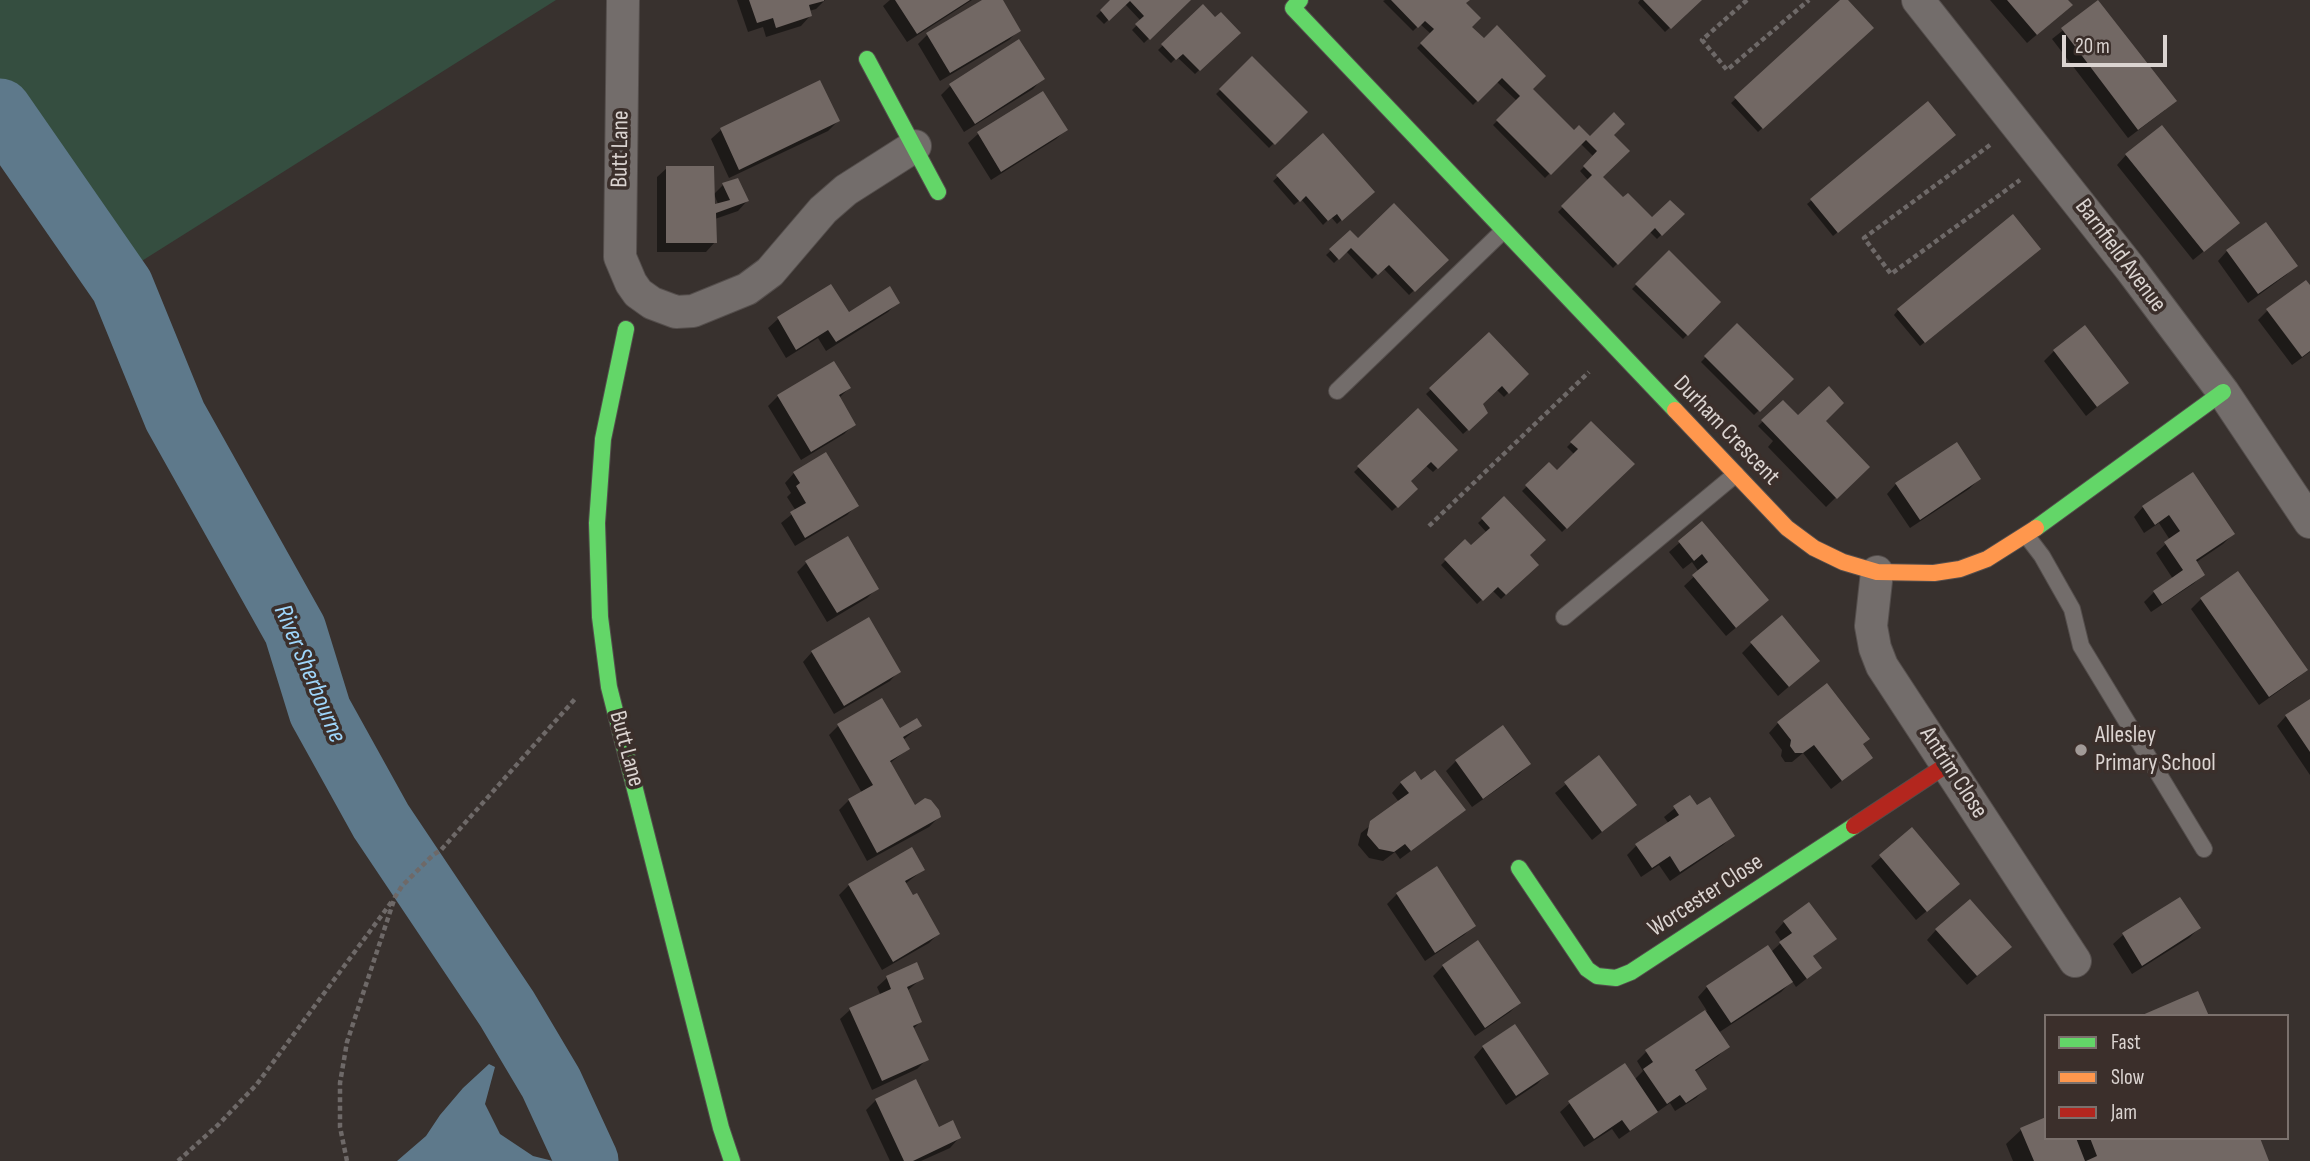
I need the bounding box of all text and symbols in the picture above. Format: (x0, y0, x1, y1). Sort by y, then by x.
scale bar (2065, 21, 2170, 65)
text: 20 m (2075, 34, 2110, 59)
street label: Butt Lane (606, 110, 636, 188)
street label: Barnfield Avenue (2068, 194, 2172, 318)
street label: Durham Crescent (1667, 370, 1785, 492)
water label: River Sherbourne (266, 600, 352, 748)
street label: Butt Lane (602, 708, 650, 790)
street label: Antrim Close (1913, 722, 1993, 824)
place label: Allesley Primary School (2095, 722, 2216, 778)
marker: Allesley Primary School (2073, 742, 2089, 758)
street label: Worcester Close (1643, 848, 1769, 944)
legend (2044, 1014, 2289, 1140)
text: Fast (2111, 1030, 2141, 1055)
text: Slow (2111, 1065, 2144, 1090)
text: Jam (2111, 1100, 2137, 1125)

